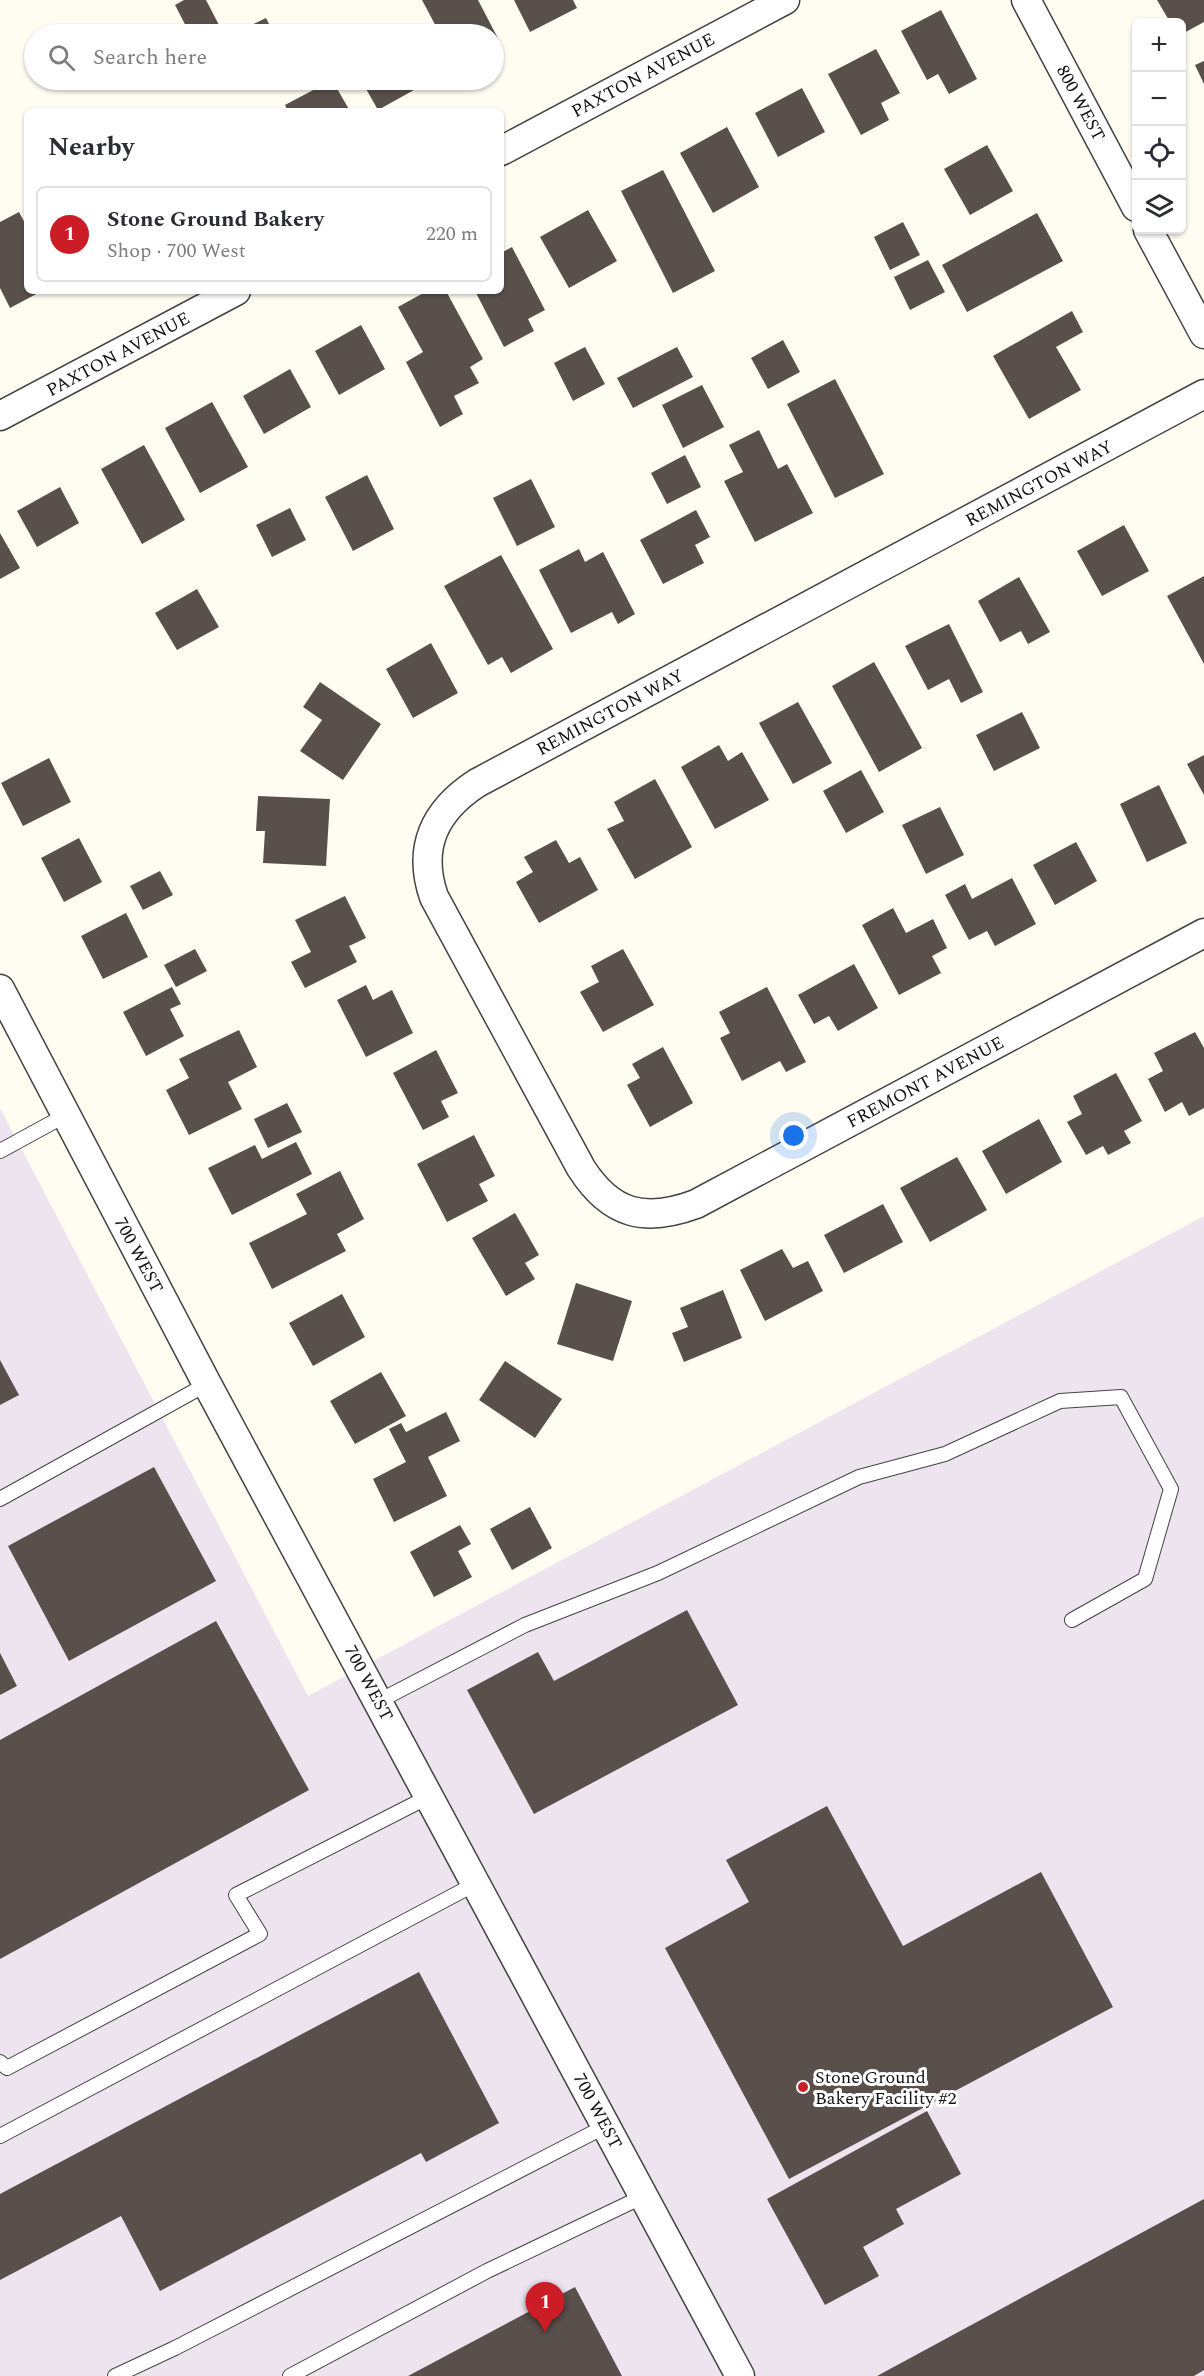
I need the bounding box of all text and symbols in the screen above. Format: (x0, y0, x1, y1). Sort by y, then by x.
map controls (1132, 18, 1186, 234)
button: + (1132, 18, 1186, 72)
search box (24, 24, 504, 90)
street label: PAXTON AVENUE (566, 26, 720, 125)
icon: search (45, 41, 78, 74)
text: Search here (93, 41, 207, 74)
street label: 800 WEST (1049, 60, 1112, 146)
button: − (1132, 72, 1186, 126)
button: locate (1132, 126, 1186, 180)
text: Nearby (48, 127, 134, 167)
button: layers (1132, 180, 1186, 234)
text: Stone Ground Bakery (107, 203, 324, 236)
text: 1 (64, 219, 75, 249)
text: 220 m (426, 219, 478, 249)
text: Shop · 700 West (107, 236, 246, 266)
street label: PAXTON AVENUE (41, 305, 195, 404)
street label: REMINGTON WAY (961, 433, 1118, 534)
street label: REMINGTON WAY (532, 662, 689, 763)
street label: FREMONT AVENUE (842, 1029, 1009, 1135)
your location (779, 1121, 808, 1150)
street label: 700 WEST (107, 1212, 170, 1298)
street label: 700 WEST (337, 1640, 400, 1726)
place label: Stone Ground Bakery Facility #2 (815, 2064, 956, 2112)
street label: 700 WEST (566, 2068, 629, 2154)
marker: Stone Ground Bakery Facility #2 (796, 2080, 810, 2094)
pin: 1 (526, 2282, 564, 2332)

